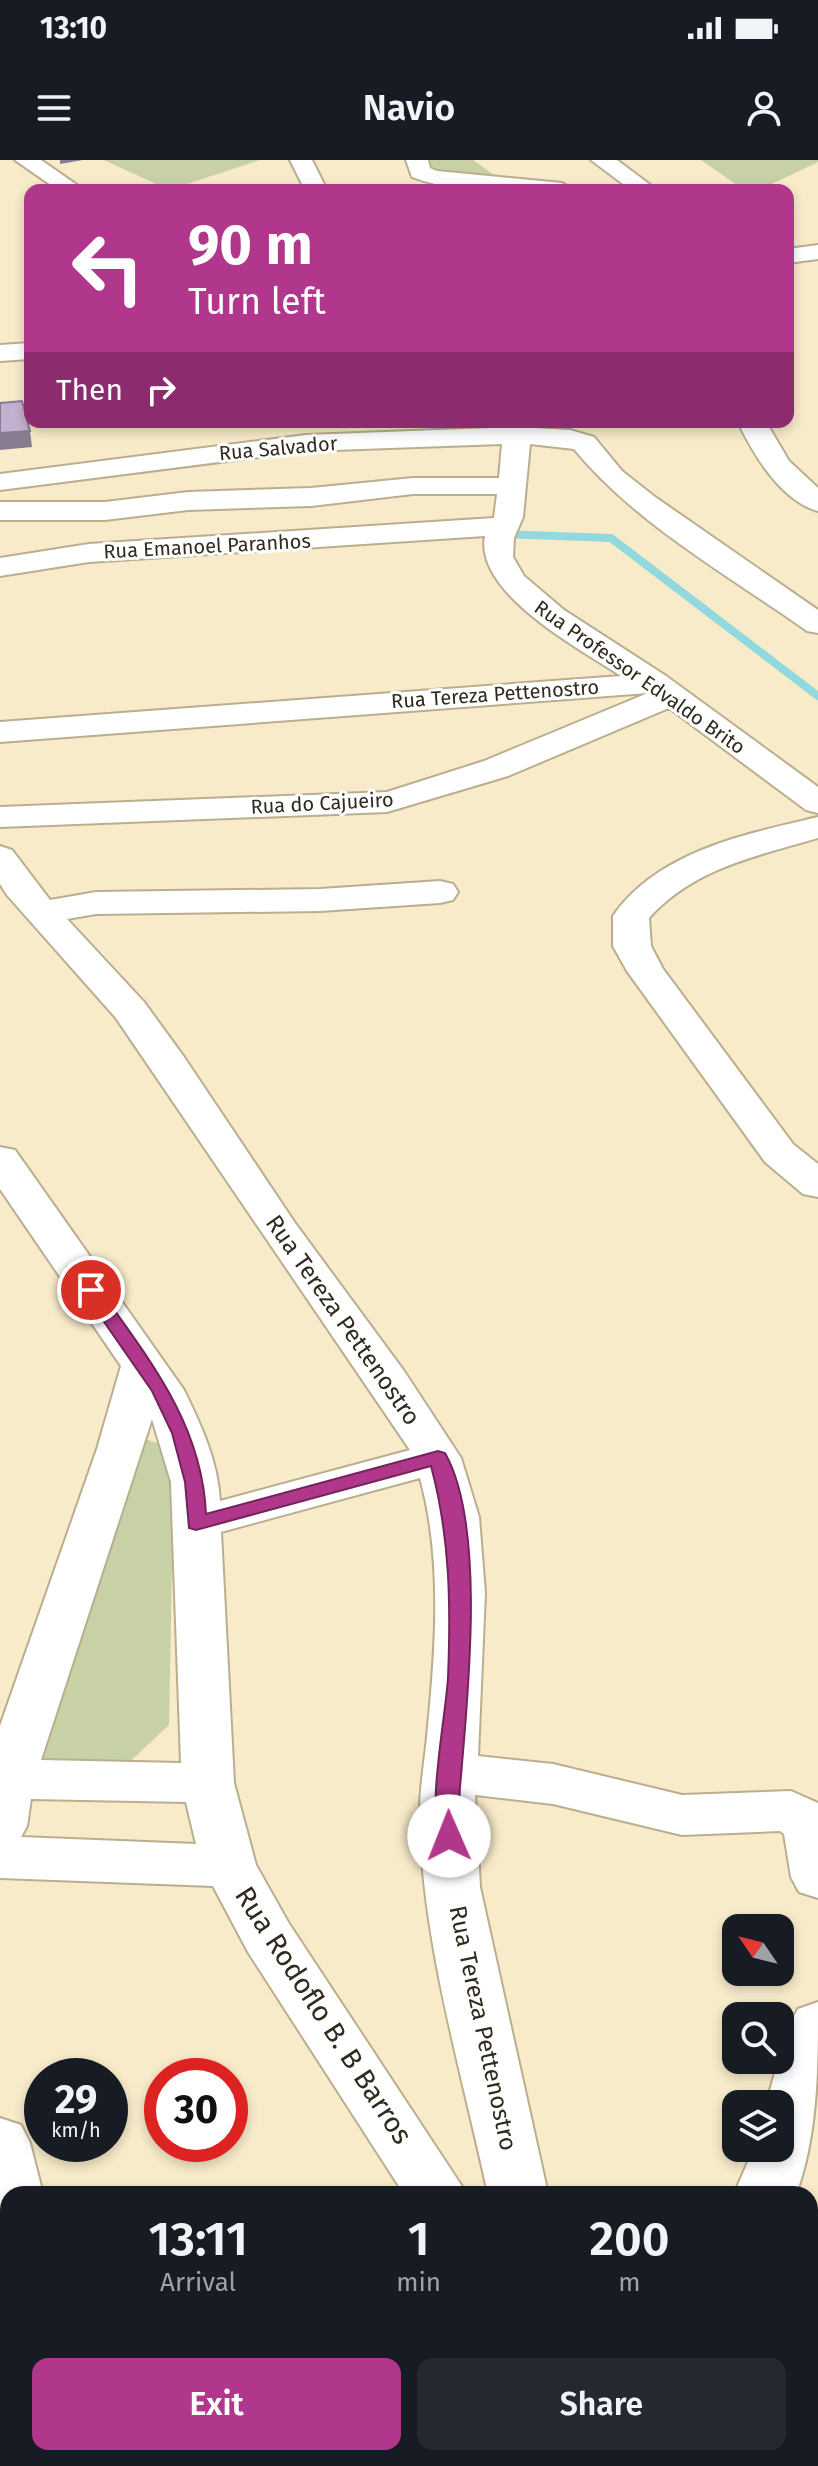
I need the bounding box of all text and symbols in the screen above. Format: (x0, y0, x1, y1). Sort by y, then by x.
text: 13:10 (40, 10, 107, 46)
icon: menu (32, 86, 76, 130)
text: Navio (363, 86, 455, 130)
icon: person (742, 86, 786, 130)
text: 90 m (188, 212, 313, 279)
icon: left (56, 216, 160, 320)
text: Turn left (188, 280, 326, 324)
icon: right (139, 368, 183, 412)
text: Then (56, 372, 123, 408)
street label: Rua Salvador (218, 431, 339, 465)
street label: Rua Emanoel Paranhos (103, 529, 311, 563)
street label: Rua Professor Edvaldo Brito (530, 595, 750, 759)
street label: Rua Tereza Pettenostro (390, 675, 600, 713)
street label: Rua do Cajueiro (250, 787, 394, 819)
street label: Rua Tereza Pettenostro (260, 1210, 426, 1430)
pin (57, 1256, 125, 1324)
icon: arrive (69, 1268, 113, 1312)
position arrow (407, 1794, 491, 1878)
street label: Rua Rodoflo B. B Barros (228, 1880, 419, 2150)
street label: Rua Tereza Pettenostro (443, 1903, 523, 2153)
north arrow (722, 1914, 794, 1986)
map controls (722, 1914, 794, 2162)
button: search (722, 2002, 794, 2074)
speed limit sign: 30 (144, 2058, 248, 2162)
text: 29 (55, 2076, 97, 2124)
button: layers (722, 2090, 794, 2162)
text: km/h (51, 2118, 101, 2142)
text: 13:11 (148, 2210, 248, 2268)
text: 1 (408, 2210, 430, 2268)
text: 200 (589, 2210, 670, 2268)
text: Arrival (160, 2267, 236, 2298)
text: min (396, 2267, 441, 2298)
text: m (618, 2267, 641, 2298)
button: Exit (32, 2358, 401, 2450)
button: Share (417, 2358, 786, 2450)

